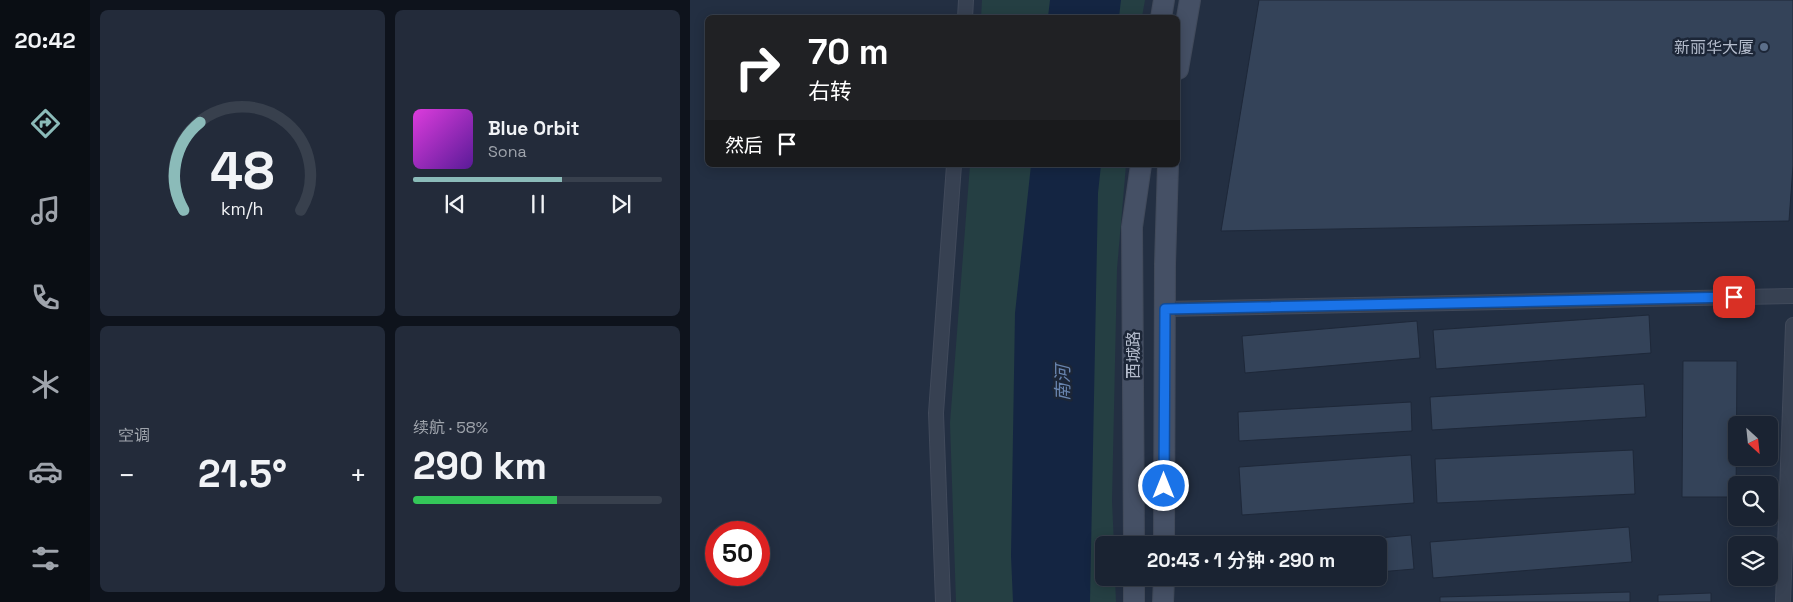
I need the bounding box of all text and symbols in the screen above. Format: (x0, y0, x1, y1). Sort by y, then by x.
text: 20:42 (15, 26, 75, 54)
text: 70 m (808, 30, 889, 74)
icon: right (725, 35, 790, 100)
place label: 新丽华大厦 (1674, 37, 1754, 58)
marker: 新丽华大厦 (1758, 41, 1770, 53)
text: 右转 (808, 77, 852, 105)
icon: directions (28, 106, 63, 141)
text: Blue Orbit (488, 116, 579, 141)
icon: arrive (773, 130, 801, 158)
text: 然后 (725, 133, 763, 158)
text: 48 (210, 138, 275, 204)
text: Sona (488, 141, 527, 162)
icon: previous (441, 190, 469, 218)
icon: pause (524, 190, 552, 218)
icon: next (607, 190, 635, 218)
icon: music (28, 193, 63, 228)
text: km/h (221, 197, 264, 220)
pin (1713, 276, 1755, 318)
icon: phone (28, 280, 63, 315)
icon: arrive (1720, 283, 1748, 311)
street label: 西城路 (1123, 331, 1144, 379)
water label: 南河 (1051, 362, 1074, 401)
icon: climate (28, 367, 63, 402)
north arrow (1728, 416, 1778, 466)
map controls (1728, 416, 1778, 586)
text: 续航 · 58% (413, 417, 488, 438)
text: 空调 (118, 425, 150, 446)
text: 290 km (413, 442, 547, 490)
text: 21.5° (198, 450, 287, 498)
icon: car (28, 454, 63, 489)
text: − (118, 457, 135, 493)
text: + (350, 457, 367, 493)
position arrow (1137, 459, 1189, 511)
button: search (1728, 476, 1778, 526)
speed limit sign: 50 (705, 521, 770, 586)
button: layers (1728, 536, 1778, 586)
icon: filters (28, 541, 63, 576)
text: 20:43 · 1 分钟 · 290 m (1147, 548, 1335, 573)

